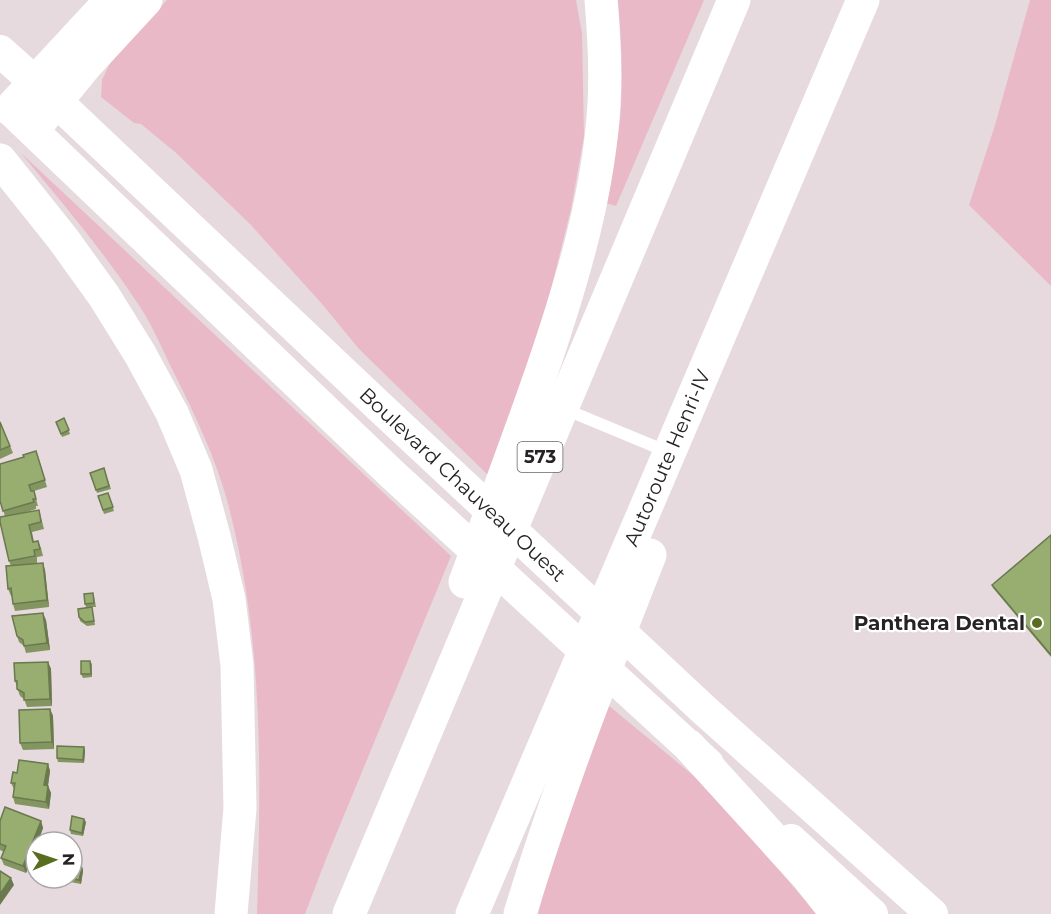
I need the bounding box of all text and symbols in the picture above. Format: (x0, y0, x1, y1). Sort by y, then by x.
street label: Autoroute Henri-IV (619, 366, 715, 550)
street label: Boulevard Chauveau Ouest (355, 382, 571, 587)
road number: 573 (518, 442, 562, 472)
place label: Panthera Dental (854, 611, 1025, 635)
marker: Panthera Dental (1030, 616, 1044, 630)
north arrow (24, 830, 84, 890)
text: N (59, 853, 78, 866)

